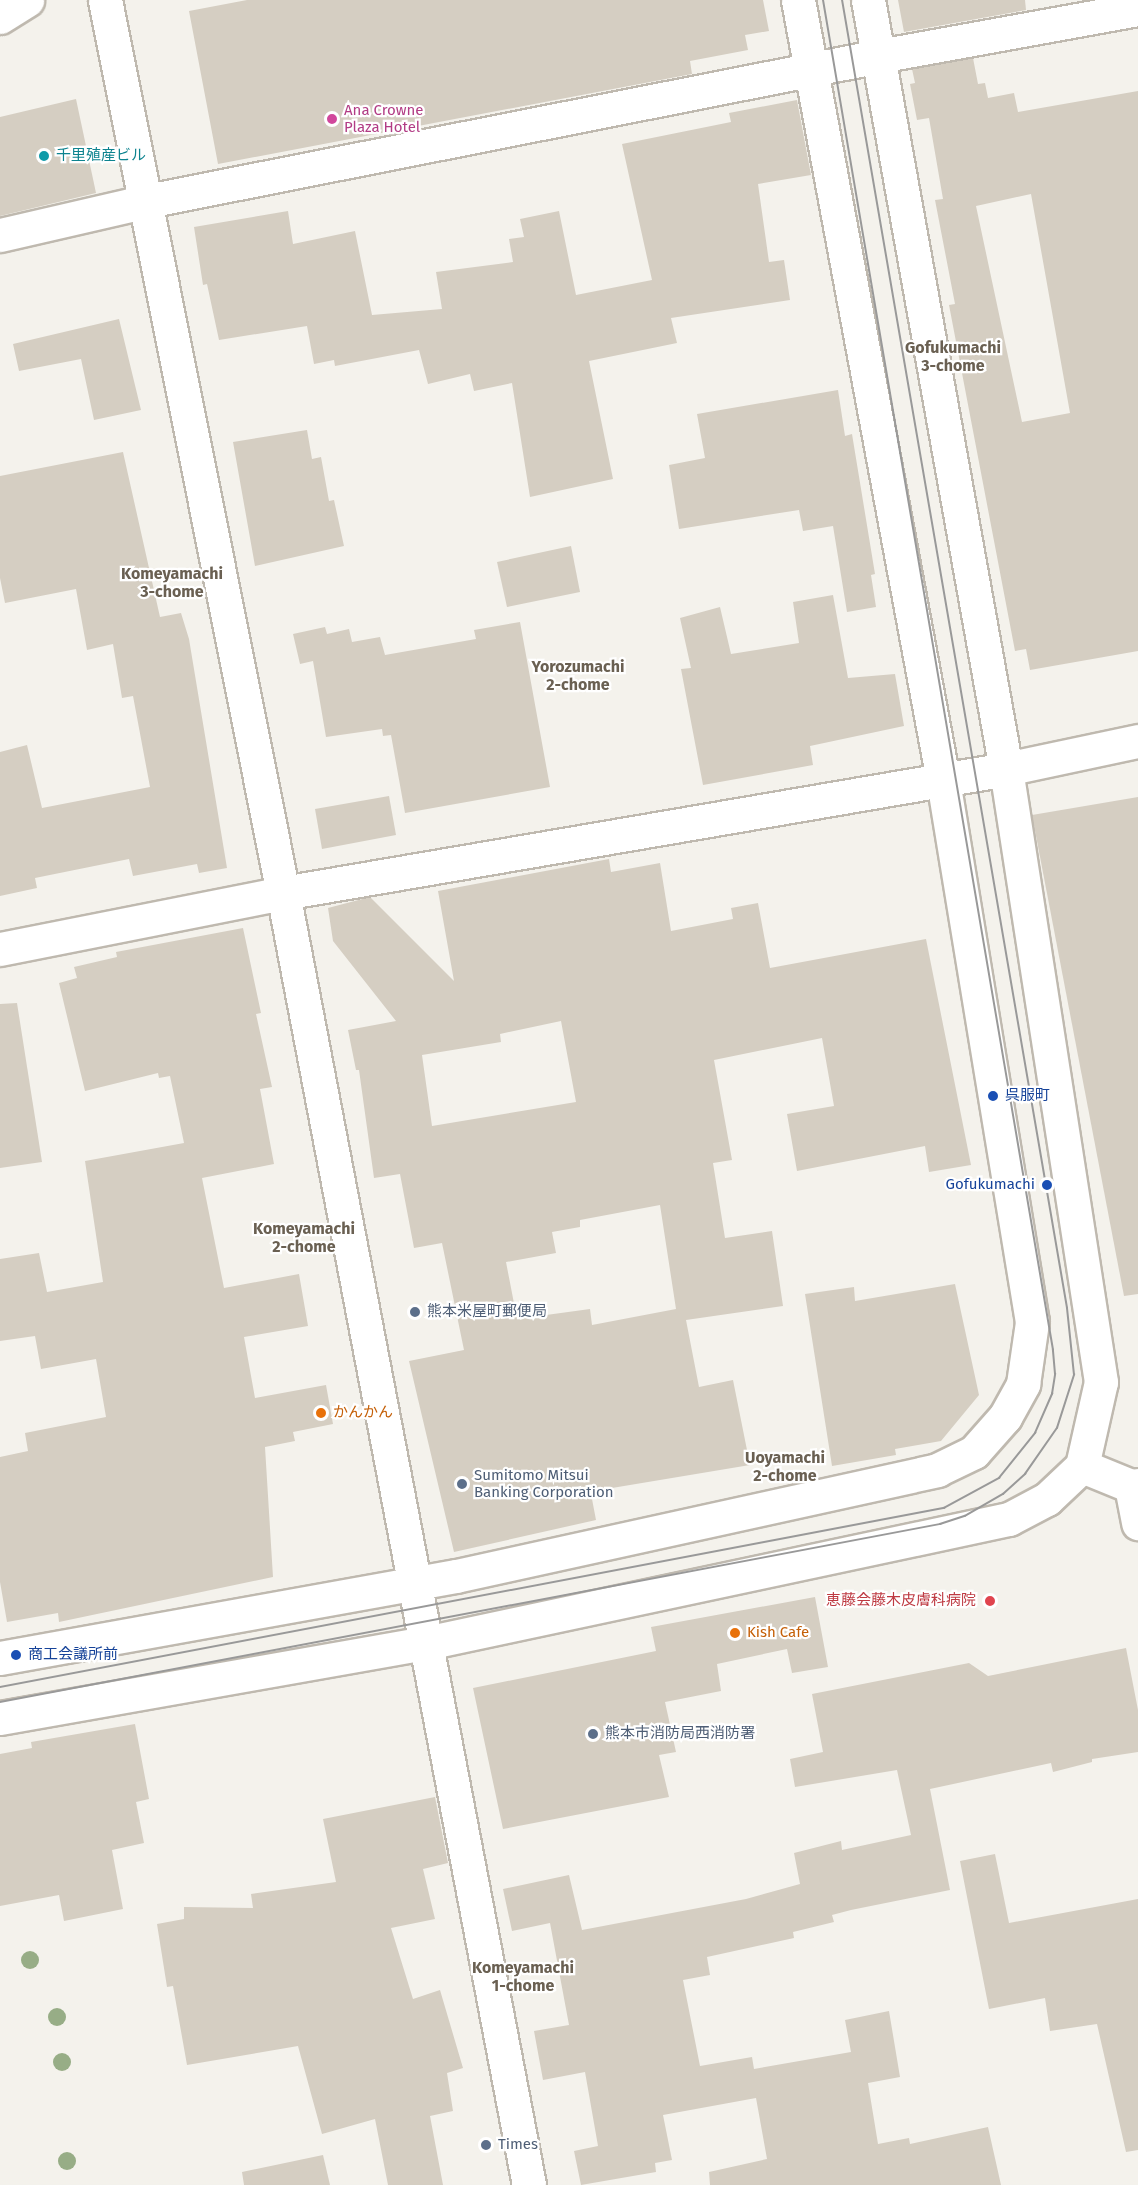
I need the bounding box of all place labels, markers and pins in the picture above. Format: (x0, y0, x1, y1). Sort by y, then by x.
place label: Ana Crowne Plaza Hotel (344, 101, 424, 136)
marker: Ana Crowne Plaza Hotel (325, 112, 339, 126)
place label: 千里殖産ビル (56, 147, 146, 165)
marker: 千里殖産ビル (37, 149, 51, 163)
place label: 呉服町 (1005, 1087, 1050, 1105)
marker: 呉服町 (986, 1089, 1000, 1103)
place label: Gofukumachi (946, 1176, 1035, 1194)
marker: Gofukumachi (1040, 1178, 1054, 1192)
place label: 熊本米屋町郵便局 (427, 1303, 547, 1321)
marker: 熊本米屋町郵便局 (408, 1305, 422, 1319)
place label: かんかん (333, 1404, 393, 1422)
marker: かんかん (314, 1406, 328, 1420)
place label: Sumitomo Mitsui Banking Corporation (474, 1466, 613, 1501)
marker: Sumitomo Mitsui Banking Corporation (455, 1477, 469, 1491)
place label: 恵藤会藤木皮膚科病院 (826, 1592, 976, 1610)
marker: 恵藤会藤木皮膚科病院 (981, 1592, 999, 1610)
place label: Kish Cafe (747, 1624, 809, 1642)
marker: Kish Cafe (728, 1626, 742, 1640)
place label: 商工会議所前 (28, 1646, 118, 1664)
marker: 商工会議所前 (9, 1648, 23, 1662)
place label: 熊本市消防局西消防署 (605, 1725, 755, 1743)
marker: 熊本市消防局西消防署 (586, 1727, 600, 1741)
place label: Times (498, 2136, 538, 2154)
marker: Times (479, 2138, 493, 2152)

